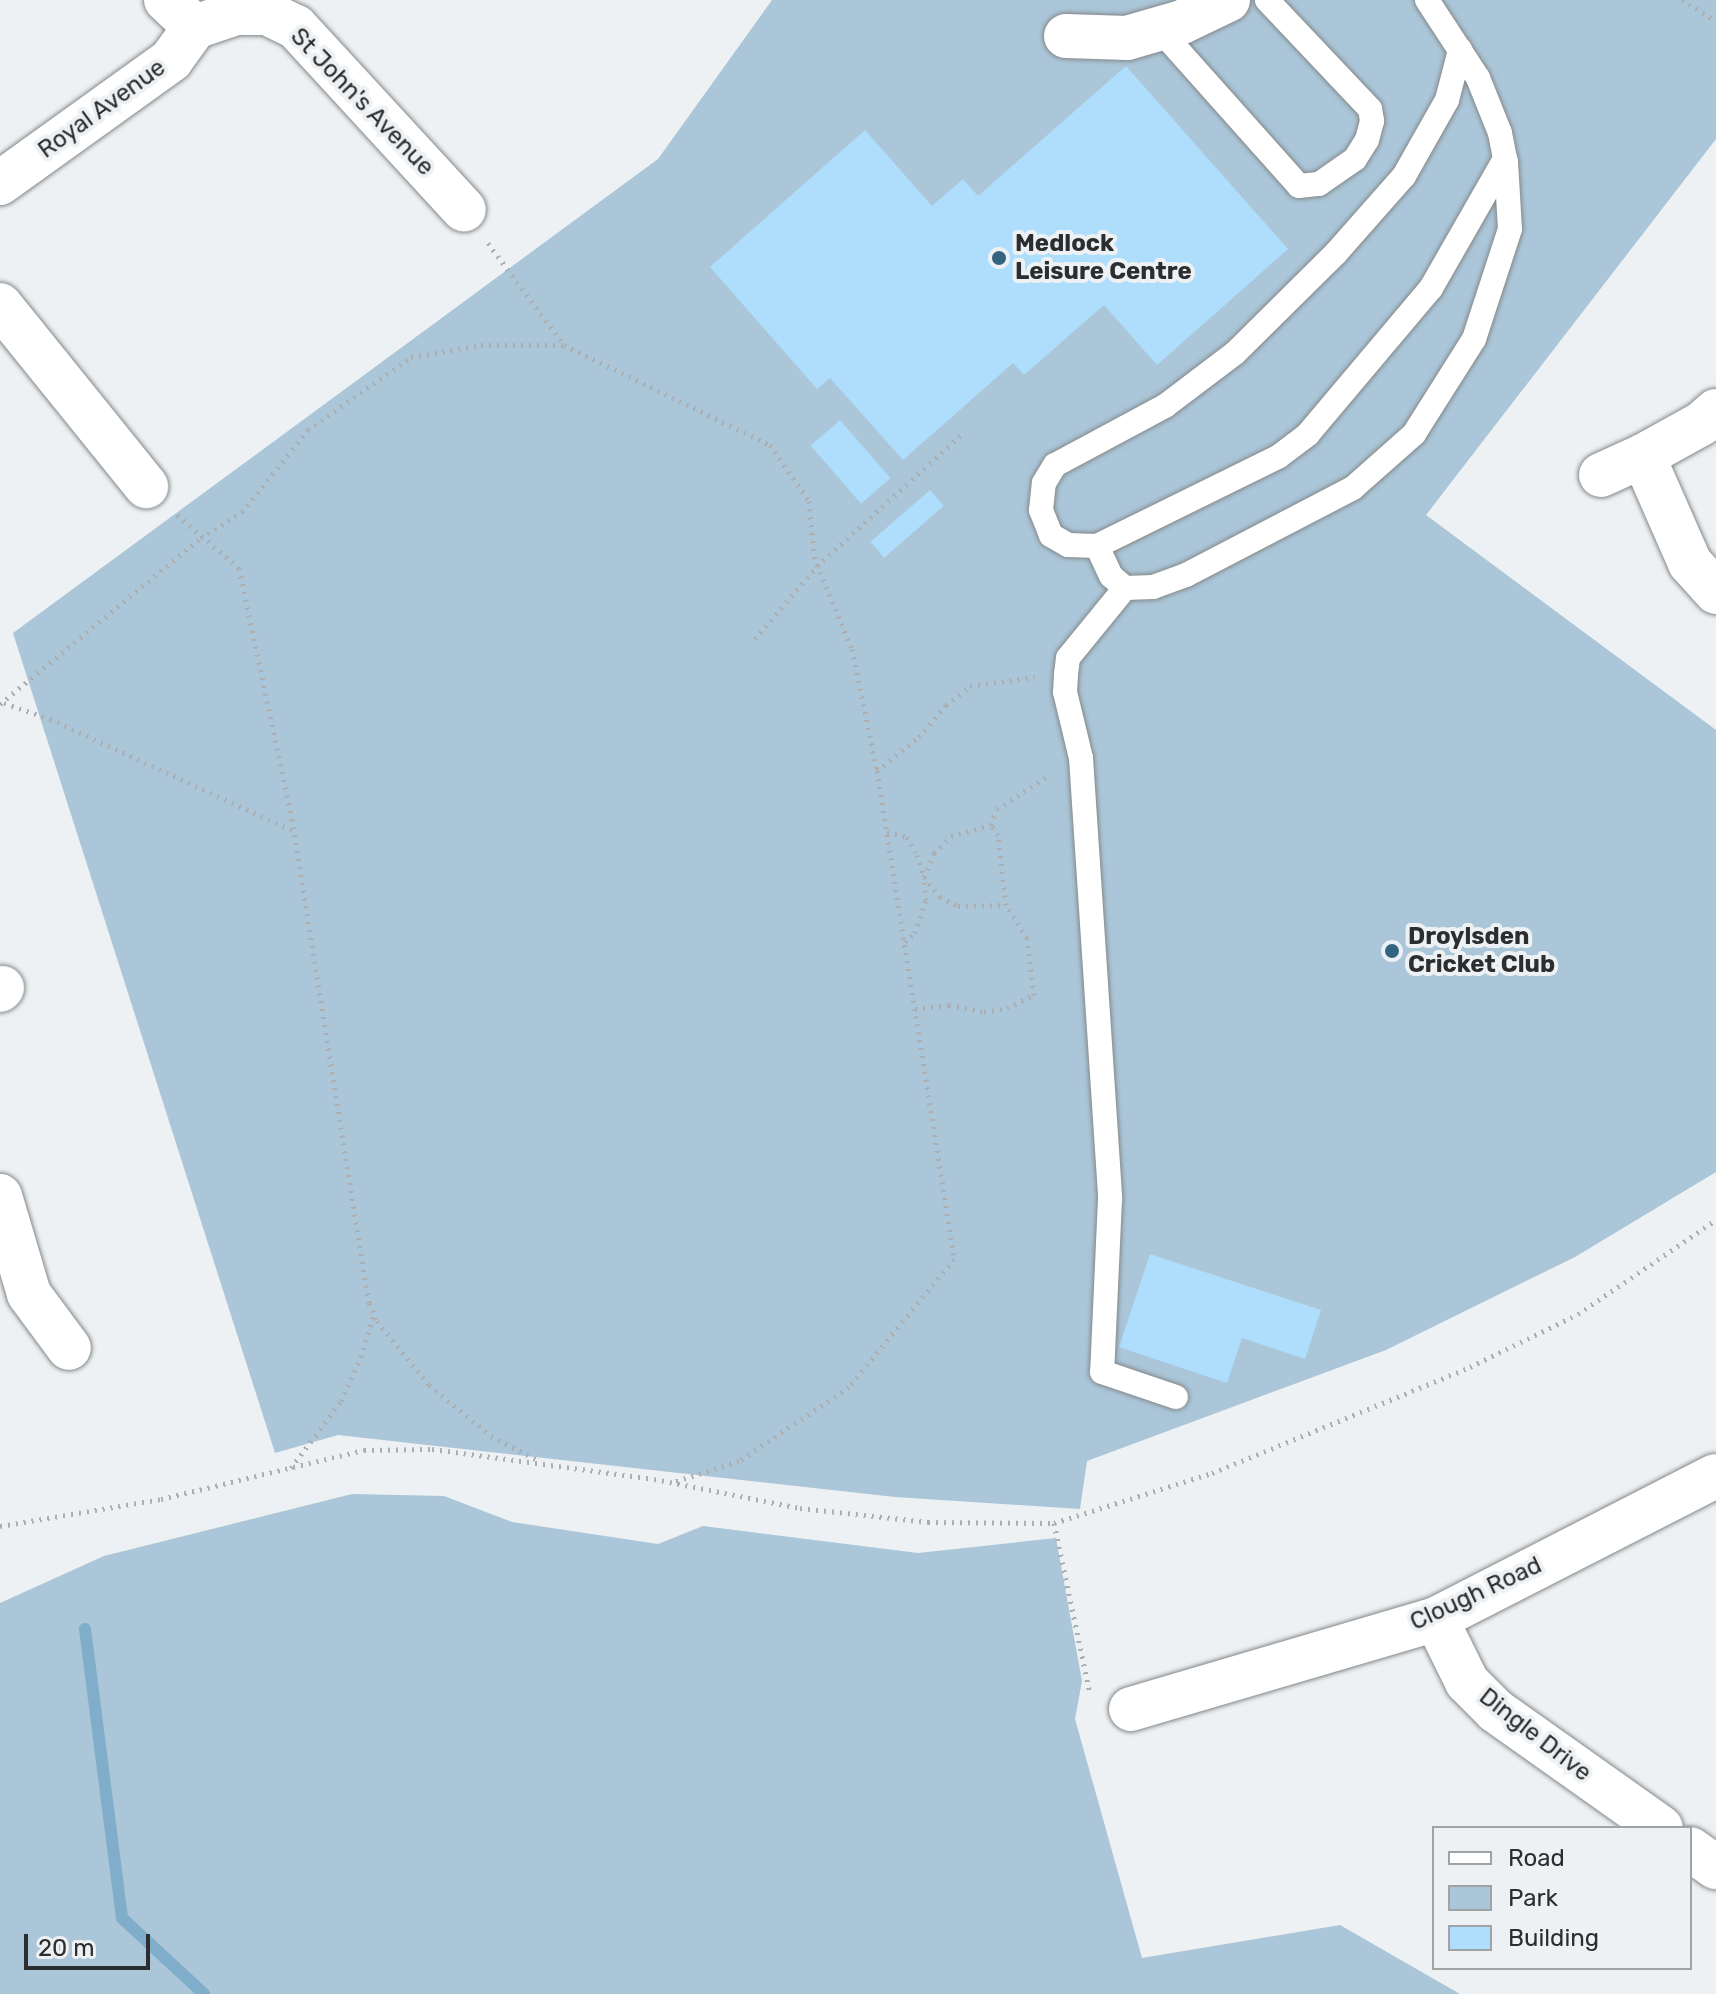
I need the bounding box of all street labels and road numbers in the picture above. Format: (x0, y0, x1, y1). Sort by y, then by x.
street label: St John's Avenue (284, 22, 440, 182)
street label: Royal Avenue (33, 53, 171, 165)
street label: Clough Road (1406, 1551, 1546, 1637)
street label: Dingle Drive (1473, 1682, 1597, 1788)

